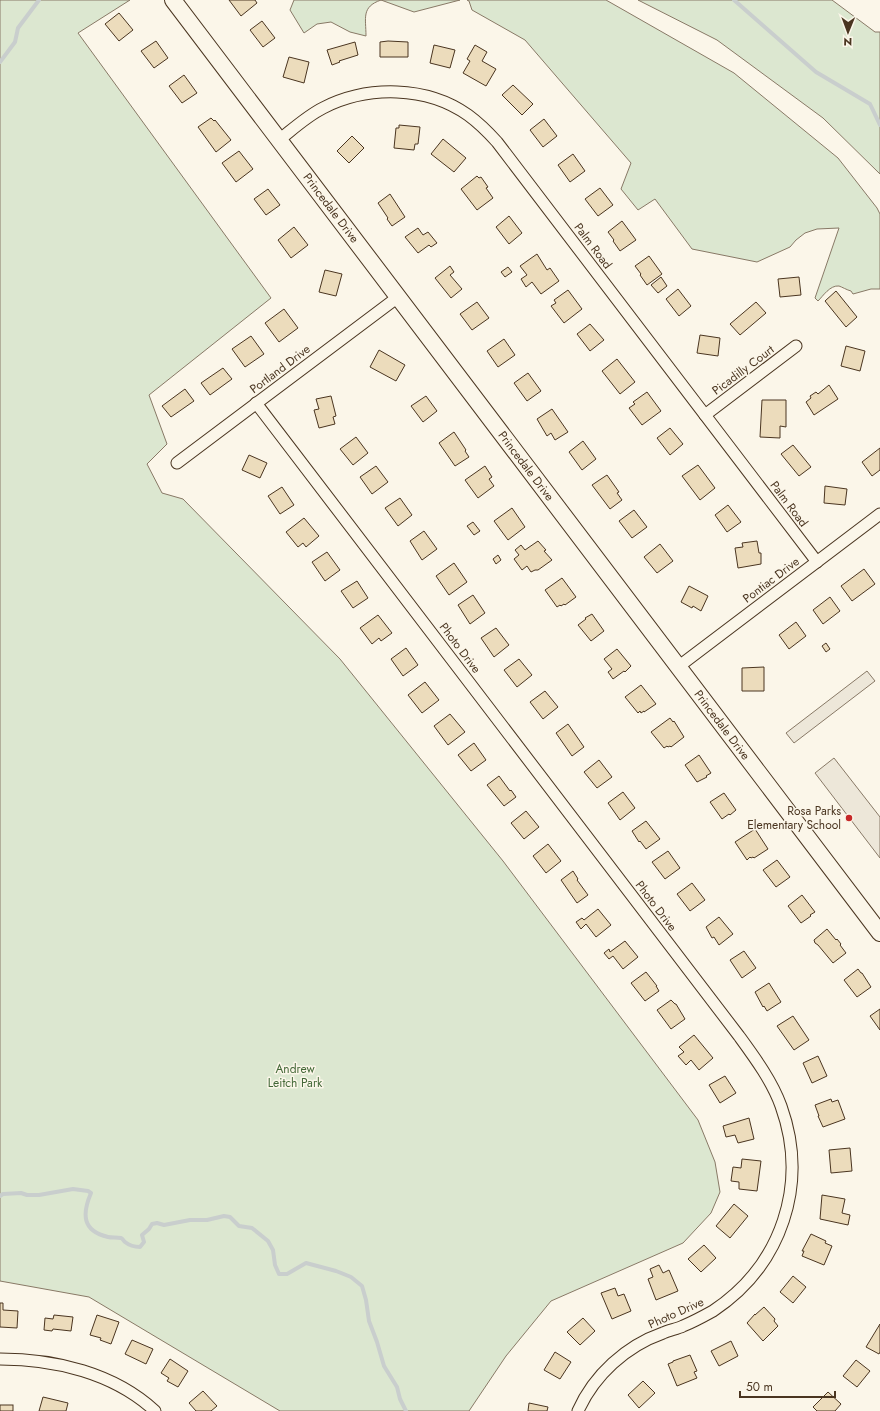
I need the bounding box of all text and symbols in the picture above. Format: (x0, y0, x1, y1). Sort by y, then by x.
north arrow (828, 12, 868, 52)
text: N (843, 34, 852, 50)
street label: Princedale Drive (299, 169, 363, 247)
street label: Palm Road (570, 219, 616, 273)
street label: Portland Drive (246, 340, 314, 398)
street label: Picadilly Court (708, 341, 778, 399)
street label: Princedale Drive (494, 427, 558, 505)
street label: Palm Road (766, 477, 812, 531)
street label: Pontiac Drive (739, 553, 803, 607)
street label: Photo Drive (435, 619, 485, 677)
street label: Princedale Drive (690, 686, 754, 764)
place label: Rosa Parks Elementary School (747, 802, 841, 834)
marker: Rosa Parks Elementary School (844, 813, 854, 823)
street label: Photo Drive (631, 877, 681, 935)
park label: Andrew Leitch Park (268, 1060, 323, 1092)
street label: Photo Drive (645, 1293, 707, 1333)
scale bar (740, 1373, 835, 1399)
text: 50 m (746, 1378, 773, 1396)

